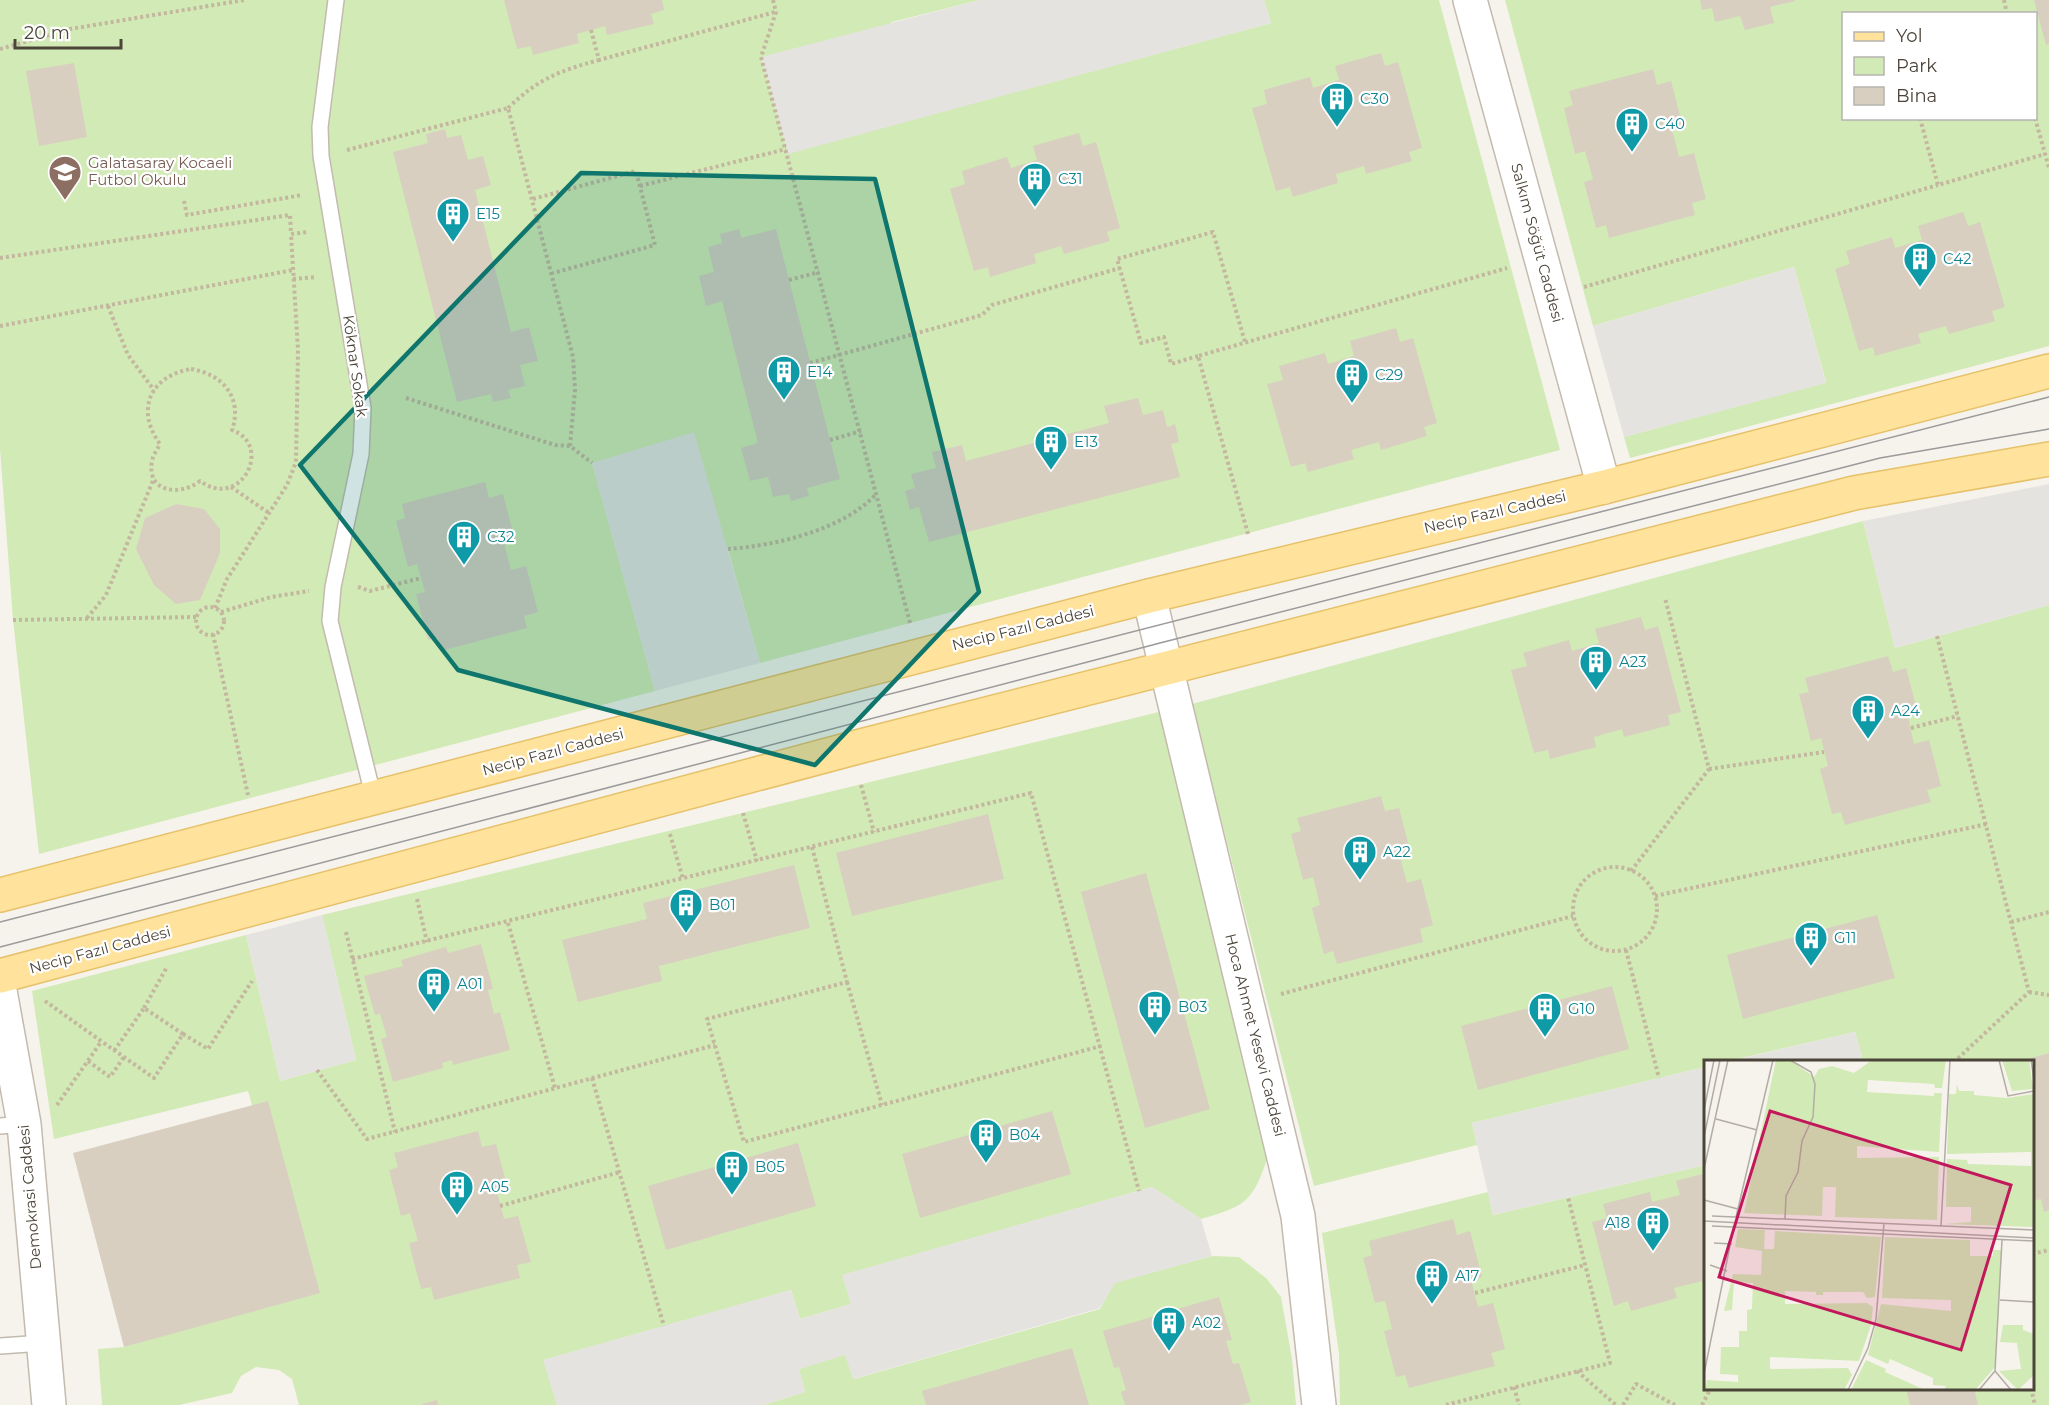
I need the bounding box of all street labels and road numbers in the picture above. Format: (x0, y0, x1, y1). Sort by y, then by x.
street label: Salkım Söğüt Caddesi (1507, 161, 1568, 325)
street label: Köknar Sokak (339, 314, 372, 418)
street label: Necip Fazıl Caddesi (1422, 486, 1568, 537)
street label: Necip Fazıl Caddesi (950, 601, 1096, 654)
street label: Necip Fazıl Caddesi (480, 724, 626, 780)
street label: Necip Fazıl Caddesi (27, 922, 173, 978)
street label: Hoca Ahmet Yesevi Caddesi (1221, 931, 1290, 1139)
street label: Demokrasi Caddesi (14, 1124, 45, 1270)

